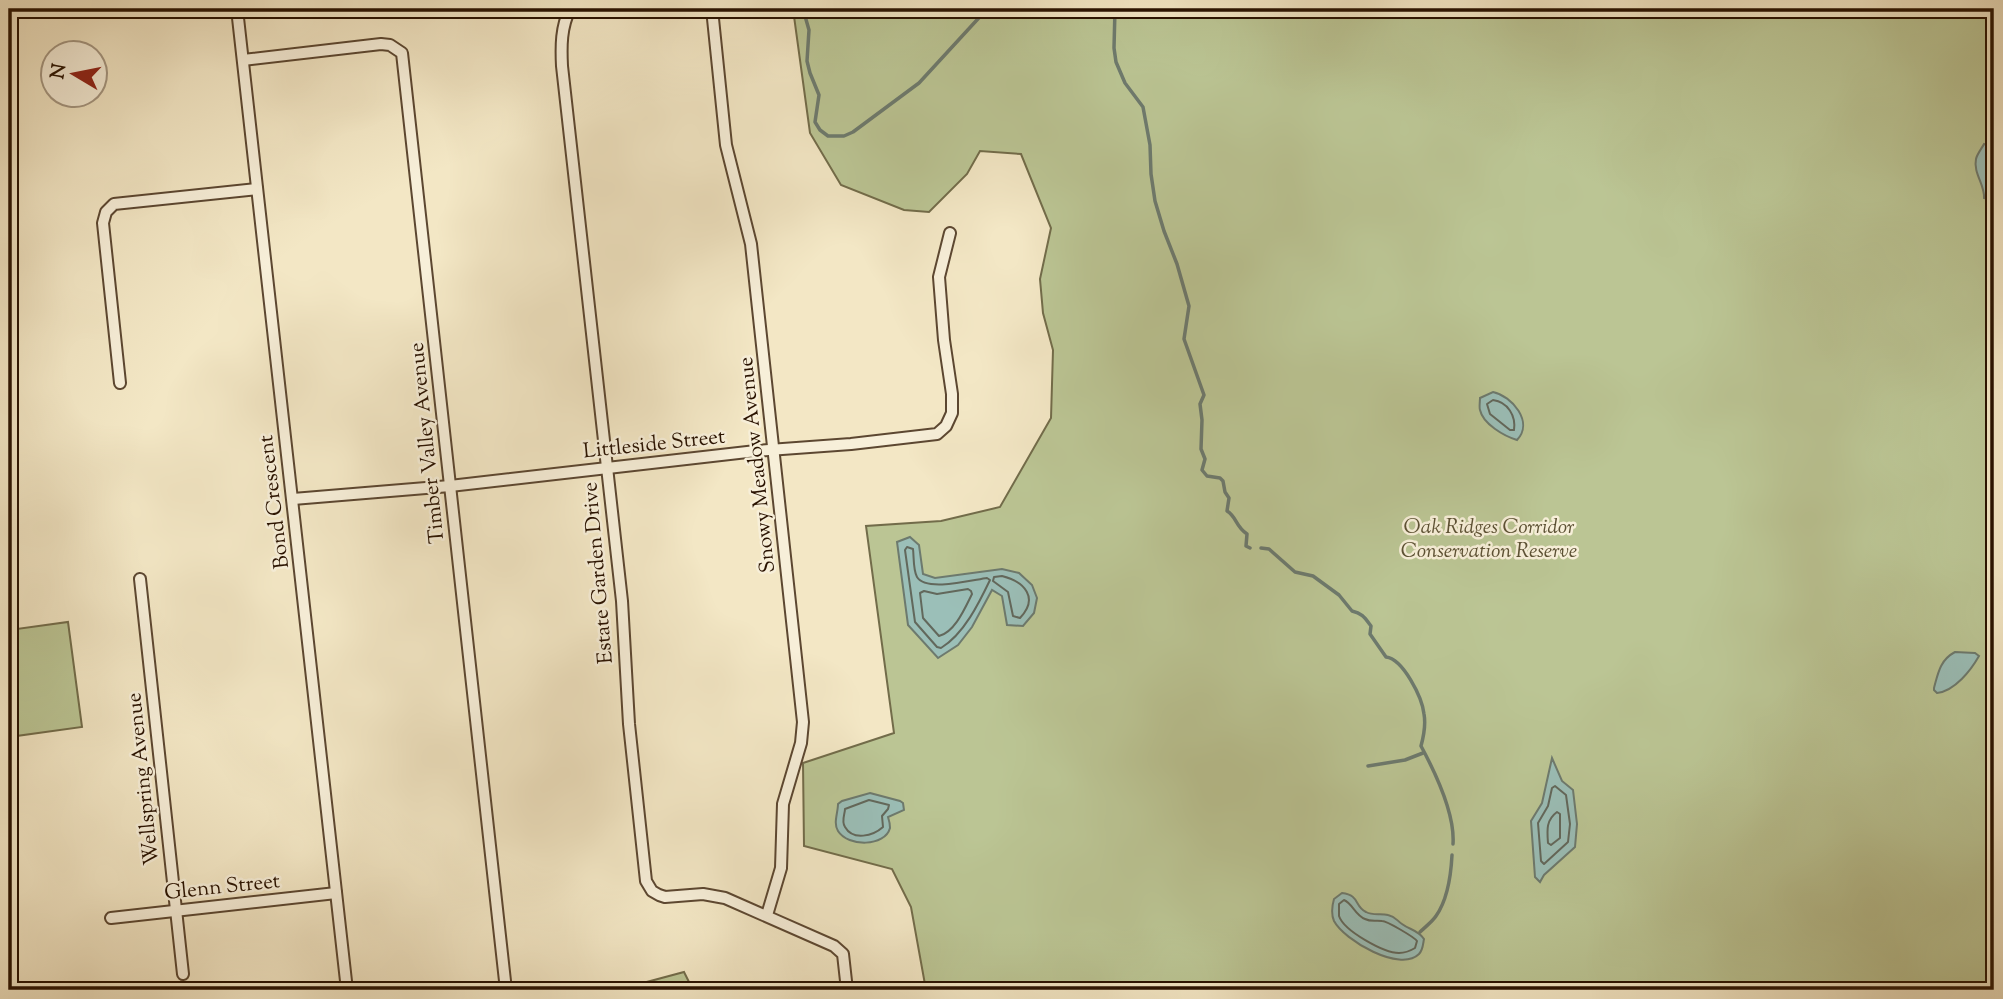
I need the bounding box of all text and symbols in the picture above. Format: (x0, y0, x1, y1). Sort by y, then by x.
north arrow (38, 38, 108, 108)
text: N (45, 62, 74, 81)
street label: Timber Valley Avenue (403, 341, 453, 545)
street label: Snowy Meadow Avenue (732, 355, 784, 574)
street label: Littleside Street (582, 423, 727, 467)
street label: Bond Crescent (252, 433, 298, 570)
street label: Estate Garden Drive (576, 481, 622, 665)
park label: Oak Ridges Corridor Conservation Reserve (1401, 513, 1577, 567)
street label: Wellspring Avenue (120, 691, 168, 867)
street label: Glenn Street (163, 867, 282, 909)

